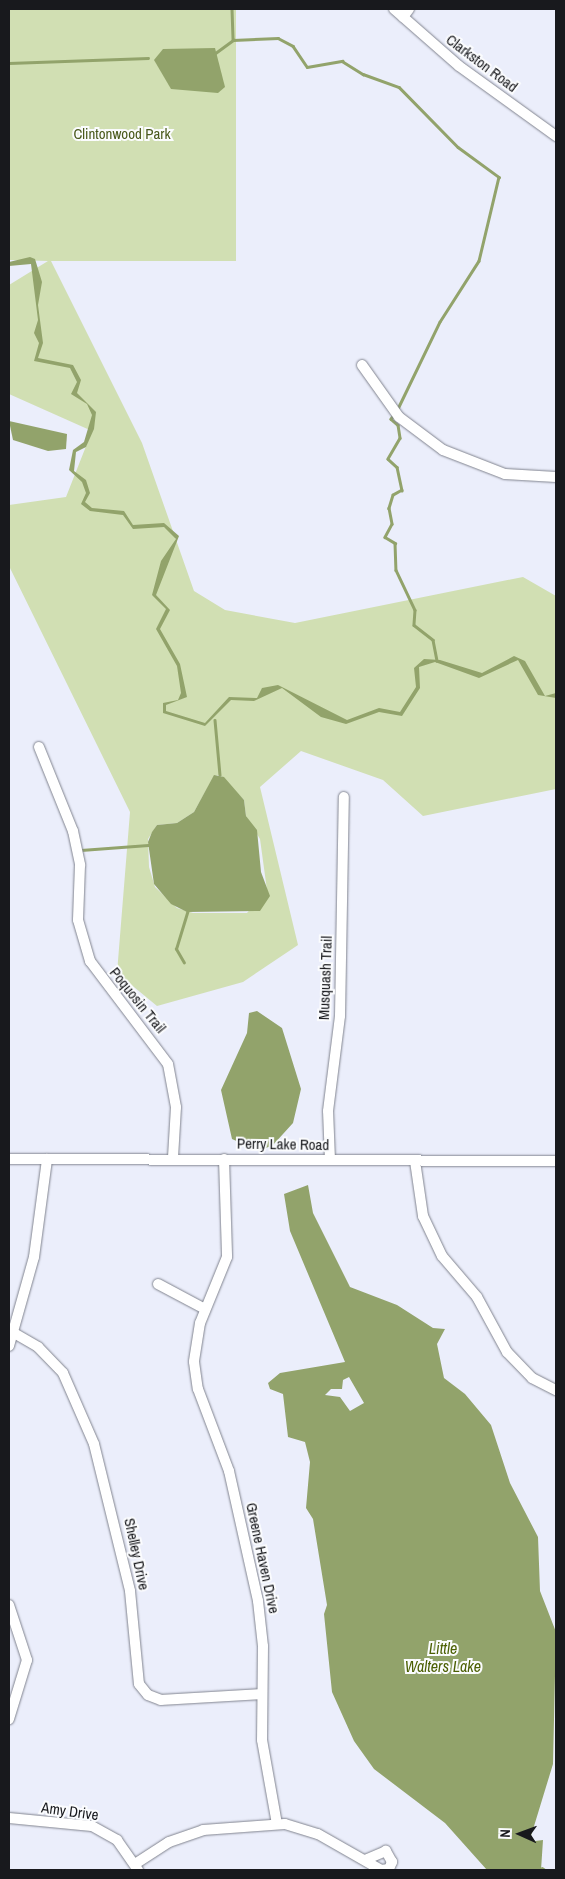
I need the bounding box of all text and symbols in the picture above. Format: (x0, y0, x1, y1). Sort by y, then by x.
street label: Clarkston Road (443, 30, 521, 96)
park label: Clintonwood Park (73, 125, 171, 143)
street label: Musquash Trail (315, 936, 335, 1020)
street label: Poquosin Trail (106, 963, 170, 1037)
street label: Perry Lake Road (237, 1134, 329, 1154)
street label: Greene Haven Drive (242, 1501, 284, 1615)
street label: Shelley Drive (121, 1516, 153, 1592)
water label: Little Walters Lake (405, 1638, 481, 1676)
street label: Amy Drive (40, 1798, 100, 1824)
north arrow (495, 1809, 545, 1859)
text: N (496, 1829, 514, 1838)

